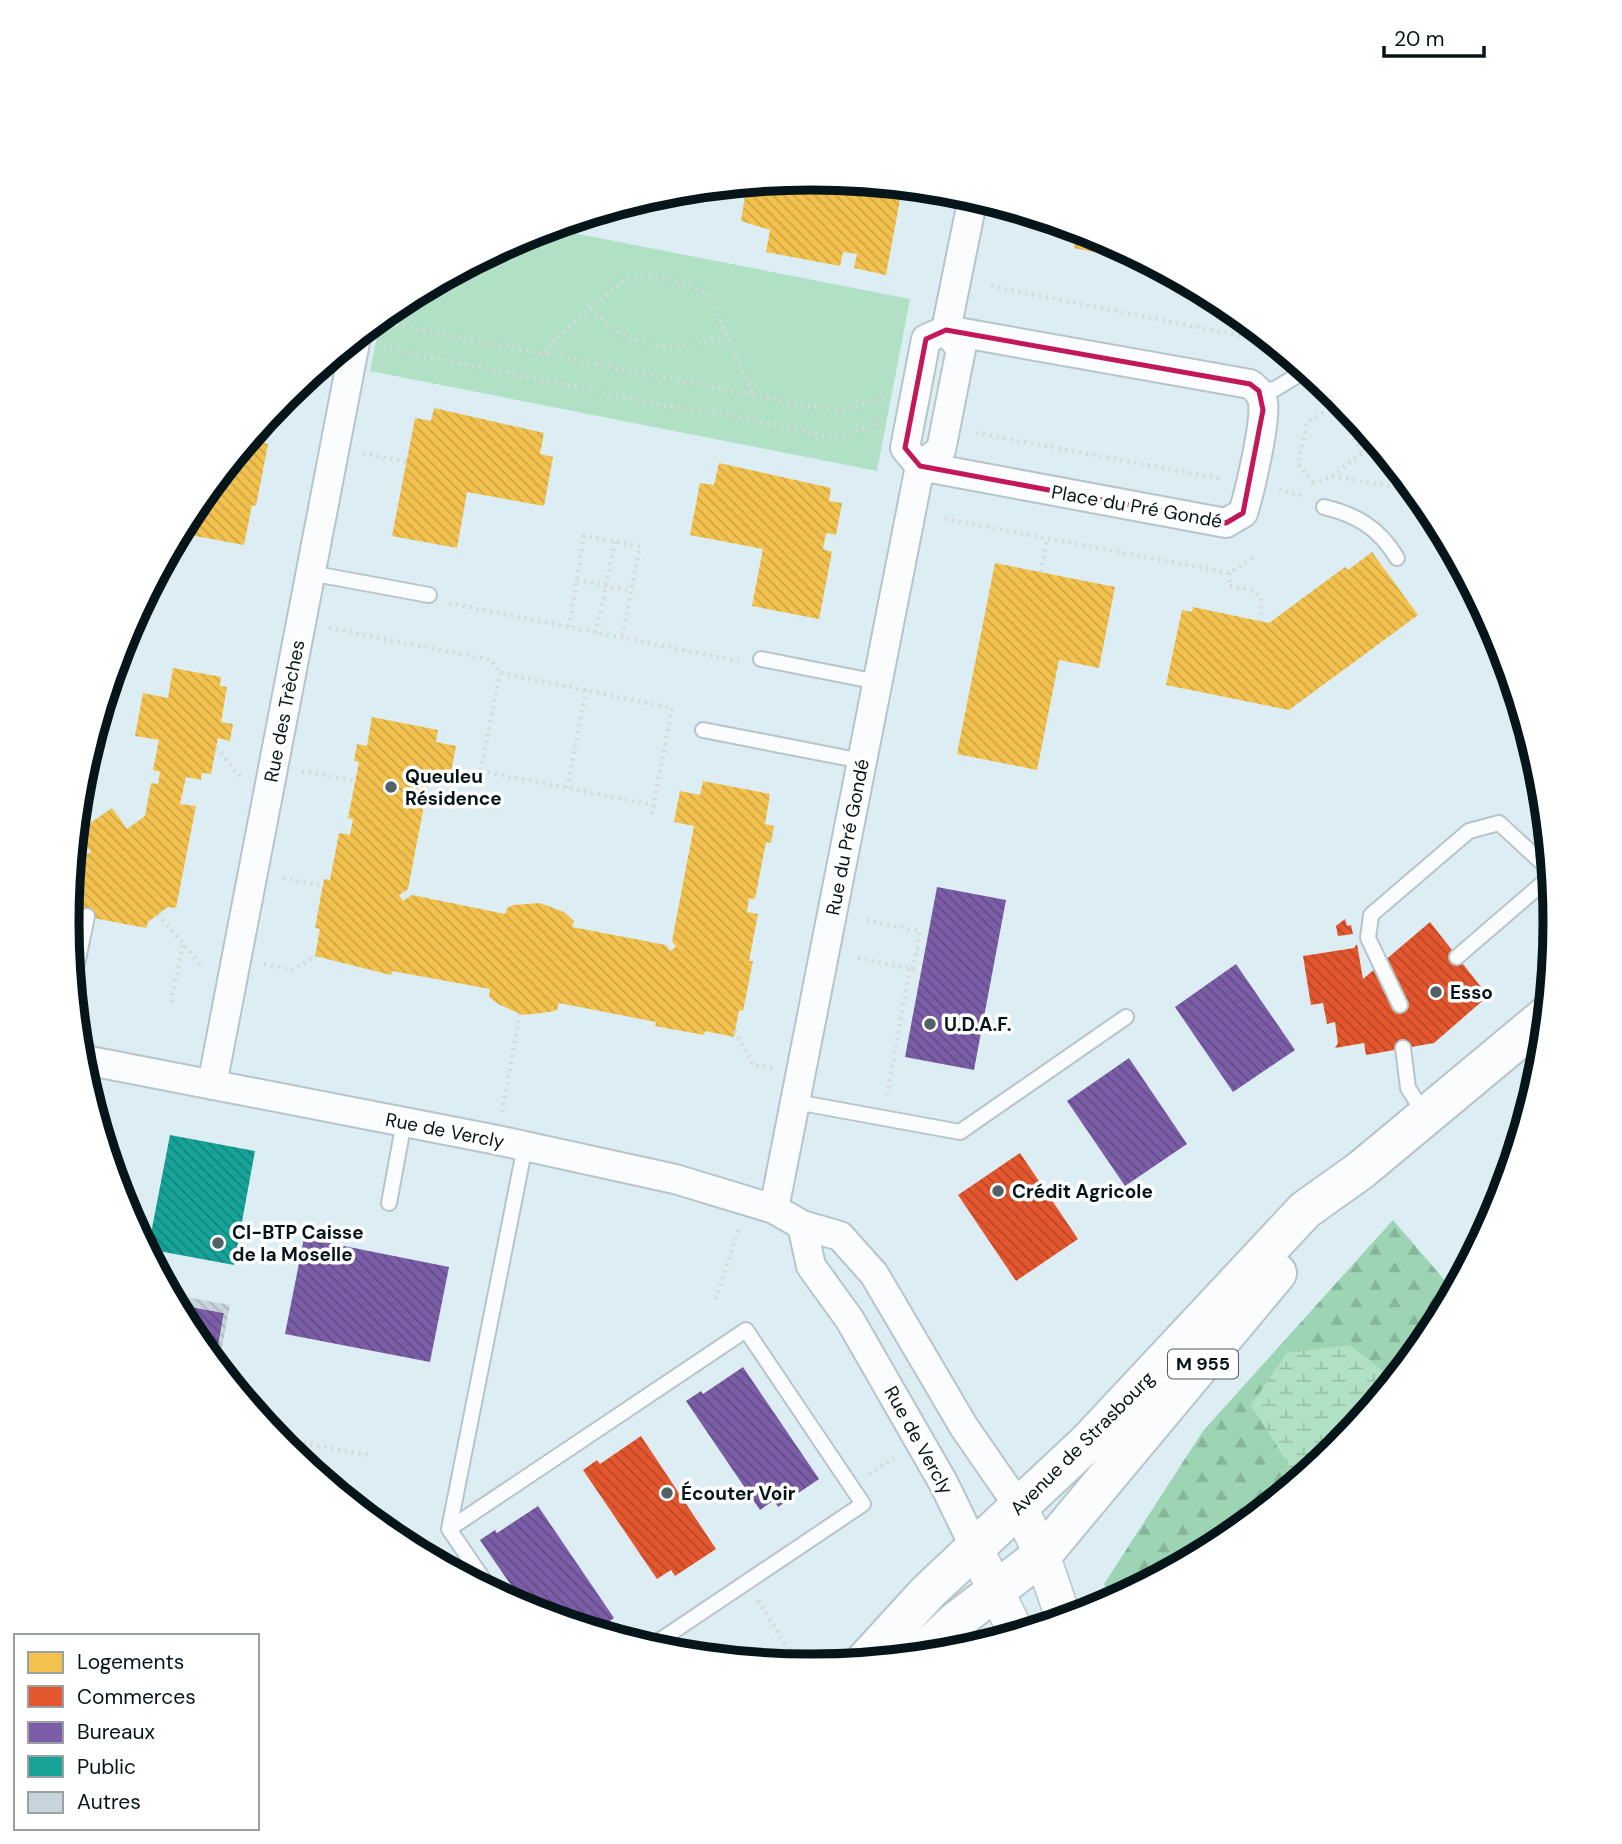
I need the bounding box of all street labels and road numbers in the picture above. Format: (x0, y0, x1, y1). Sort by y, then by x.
street label: Place du Pré Gondé (1050, 479, 1224, 534)
street label: Rue des Trèches (258, 638, 311, 784)
street label: Rue du Pré Gondé (820, 757, 875, 917)
street label: Rue de Vercly (383, 1107, 507, 1154)
road number: M 955 (1168, 1350, 1238, 1378)
street label: Avenue de Strasbourg (1005, 1366, 1160, 1521)
street label: Rue de Vercly (878, 1382, 959, 1499)

